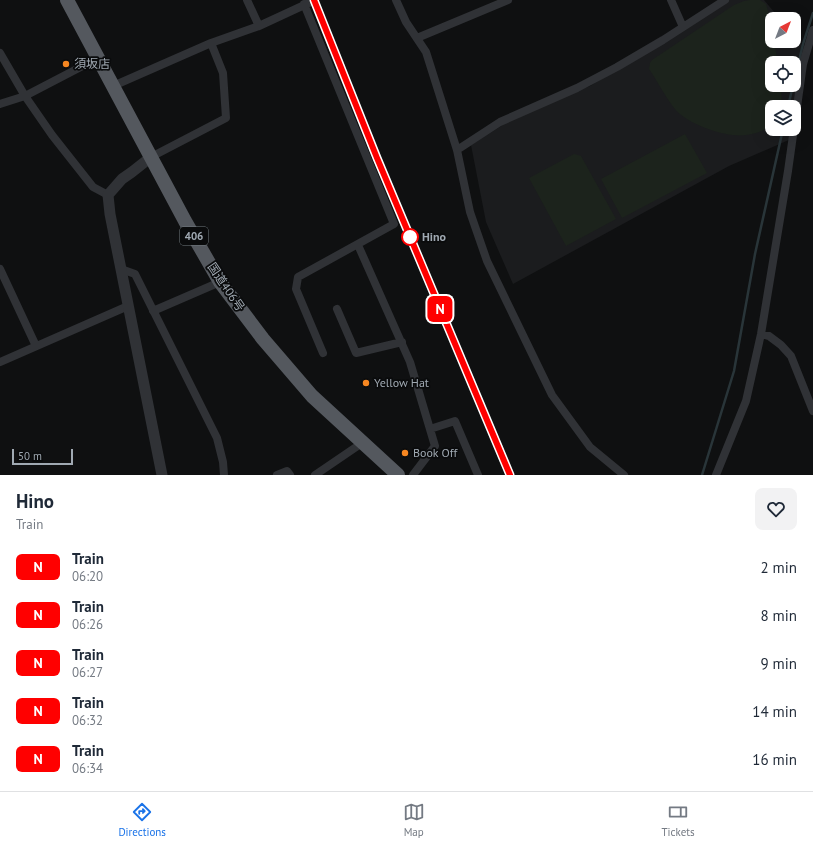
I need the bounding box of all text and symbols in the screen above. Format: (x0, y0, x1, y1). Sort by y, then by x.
north arrow (765, 12, 801, 48)
map controls (765, 12, 801, 136)
place label: 須坂店 (74, 56, 110, 71)
button: locate (765, 56, 801, 92)
marker: 須坂店 (61, 59, 71, 69)
button: layers (765, 100, 801, 136)
road number: 406 (180, 227, 208, 245)
marker: Hino (401, 228, 419, 246)
place label: Hino (422, 229, 447, 244)
street label: 国道406号 (205, 259, 248, 314)
line badge: N (427, 296, 453, 322)
text: N (435, 300, 445, 318)
place label: Yellow Hat (374, 375, 429, 390)
marker: Yellow Hat (361, 378, 371, 388)
place label: Book Off (413, 445, 459, 460)
scale bar (12, 447, 73, 466)
marker: Book Off (400, 448, 410, 458)
text: 50 m (18, 449, 42, 463)
button: heart (755, 488, 797, 530)
text: Hino (16, 489, 54, 513)
text: Train (16, 516, 43, 533)
text: Train (72, 549, 104, 568)
text: N (33, 558, 43, 576)
text: 2 min (760, 558, 797, 577)
text: 06:20 (72, 568, 103, 585)
text: Train (72, 597, 104, 616)
text: N (33, 606, 43, 624)
text: 8 min (760, 606, 797, 625)
text: 06:26 (72, 616, 103, 633)
text: Train (72, 645, 104, 664)
text: N (33, 654, 43, 672)
text: 9 min (760, 654, 797, 673)
text: 06:27 (72, 664, 103, 681)
text: Train (72, 693, 104, 712)
text: N (33, 702, 43, 720)
text: 14 min (752, 702, 797, 721)
text: 06:32 (72, 712, 103, 729)
text: Train (72, 741, 104, 760)
text: N (33, 750, 43, 768)
text: 16 min (752, 750, 797, 769)
text: 06:34 (72, 760, 103, 777)
tab: Directions (118, 801, 166, 839)
tab: Map (403, 801, 425, 839)
tab: Tickets (661, 801, 695, 839)

